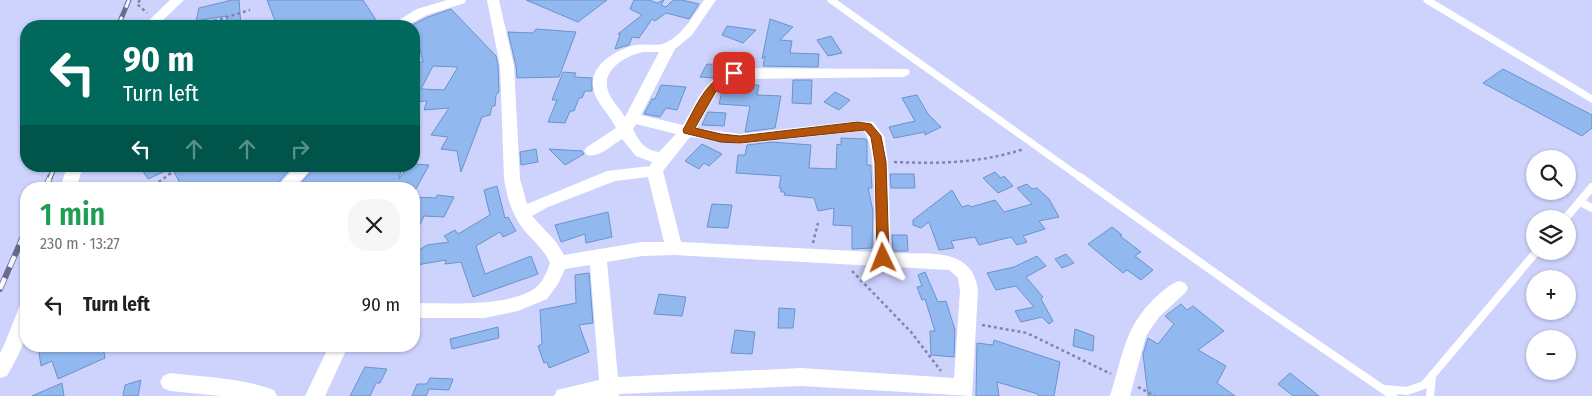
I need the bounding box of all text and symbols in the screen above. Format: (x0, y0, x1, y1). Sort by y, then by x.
text: 90 m (123, 38, 194, 80)
icon: left (40, 40, 105, 105)
pin (713, 52, 755, 94)
icon: arrive (720, 59, 748, 87)
text: Turn left (123, 80, 199, 107)
icon: left (127, 135, 155, 163)
icon: ahead (180, 135, 208, 163)
icon: ahead (233, 135, 261, 163)
icon: right (286, 135, 314, 163)
map controls (1526, 150, 1576, 380)
button: search (1526, 150, 1576, 200)
text: 1 min (40, 197, 105, 233)
button: close (348, 199, 400, 251)
button: layers (1526, 210, 1576, 260)
position arrow (856, 231, 908, 283)
text: 230 m · 13:27 (40, 234, 120, 253)
button: + (1526, 270, 1576, 320)
icon: left (40, 291, 68, 319)
text: Turn left (83, 293, 150, 316)
text: 90 m (362, 293, 400, 316)
button: − (1526, 330, 1576, 380)

